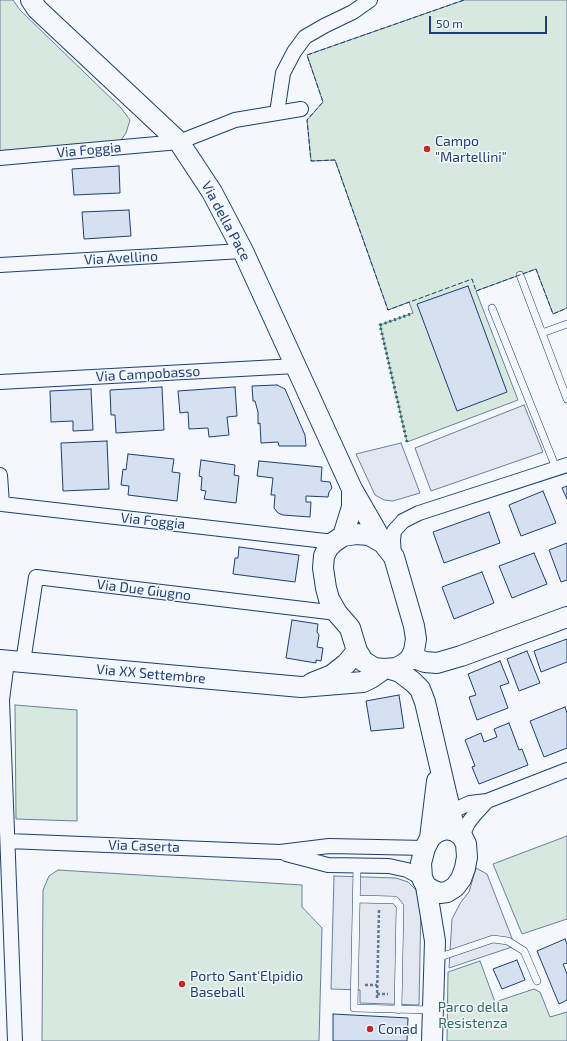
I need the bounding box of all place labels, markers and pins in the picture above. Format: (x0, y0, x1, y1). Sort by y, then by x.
place label: Campo "Martellini" (435, 133, 507, 166)
marker: Campo "Martellini" (422, 144, 432, 154)
place label: Porto Sant'Elpidio Baseball (190, 968, 303, 1000)
marker: Porto Sant'Elpidio Baseball (177, 979, 187, 989)
place label: Conad (378, 1021, 418, 1037)
marker: Conad (365, 1024, 375, 1034)

